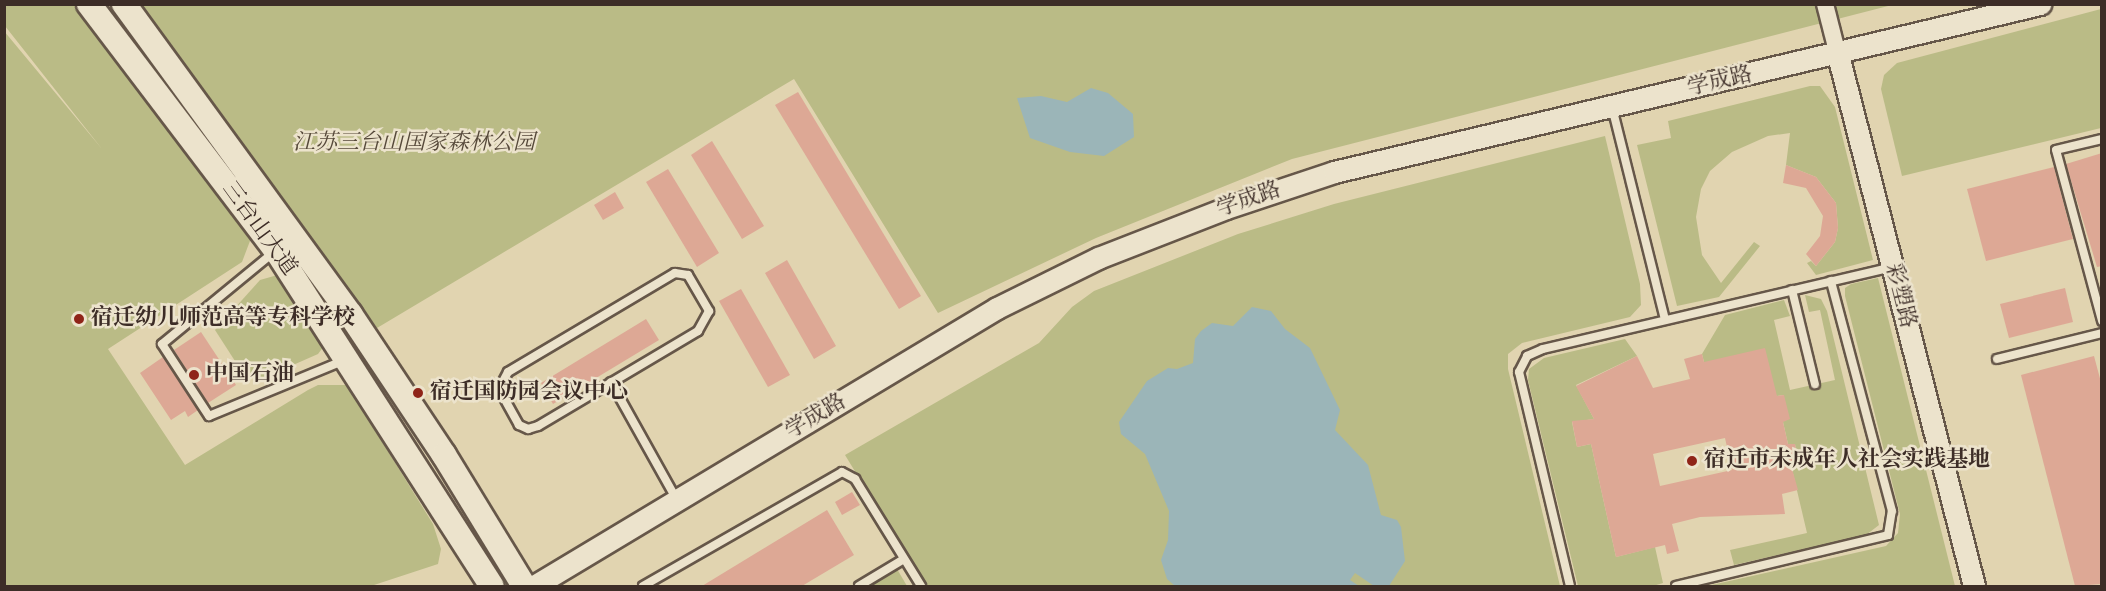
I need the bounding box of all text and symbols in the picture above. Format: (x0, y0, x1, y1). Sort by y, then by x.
street label: 学成路 (1685, 62, 1755, 102)
park label: 江苏三台山国家森林公园 (293, 131, 535, 157)
street label: 三台山大道 (216, 177, 302, 281)
street label: 学成路 (1214, 177, 1284, 223)
street label: 彩塑路 (1879, 261, 1921, 331)
place label: 宿迁幼儿师范高等专科学校 (91, 306, 355, 332)
marker: 宿迁幼儿师范高等专科学校 (72, 312, 86, 326)
place label: 中国石油 (206, 362, 294, 388)
marker: 中国石油 (187, 368, 201, 382)
place label: 宿迁国防园会议中心 (430, 380, 628, 406)
marker: 宿迁国防园会议中心 (411, 386, 425, 400)
street label: 学成路 (781, 389, 851, 445)
place label: 宿迁市未成年人社会实践基地 (1704, 448, 1990, 474)
marker: 宿迁市未成年人社会实践基地 (1685, 454, 1699, 468)

